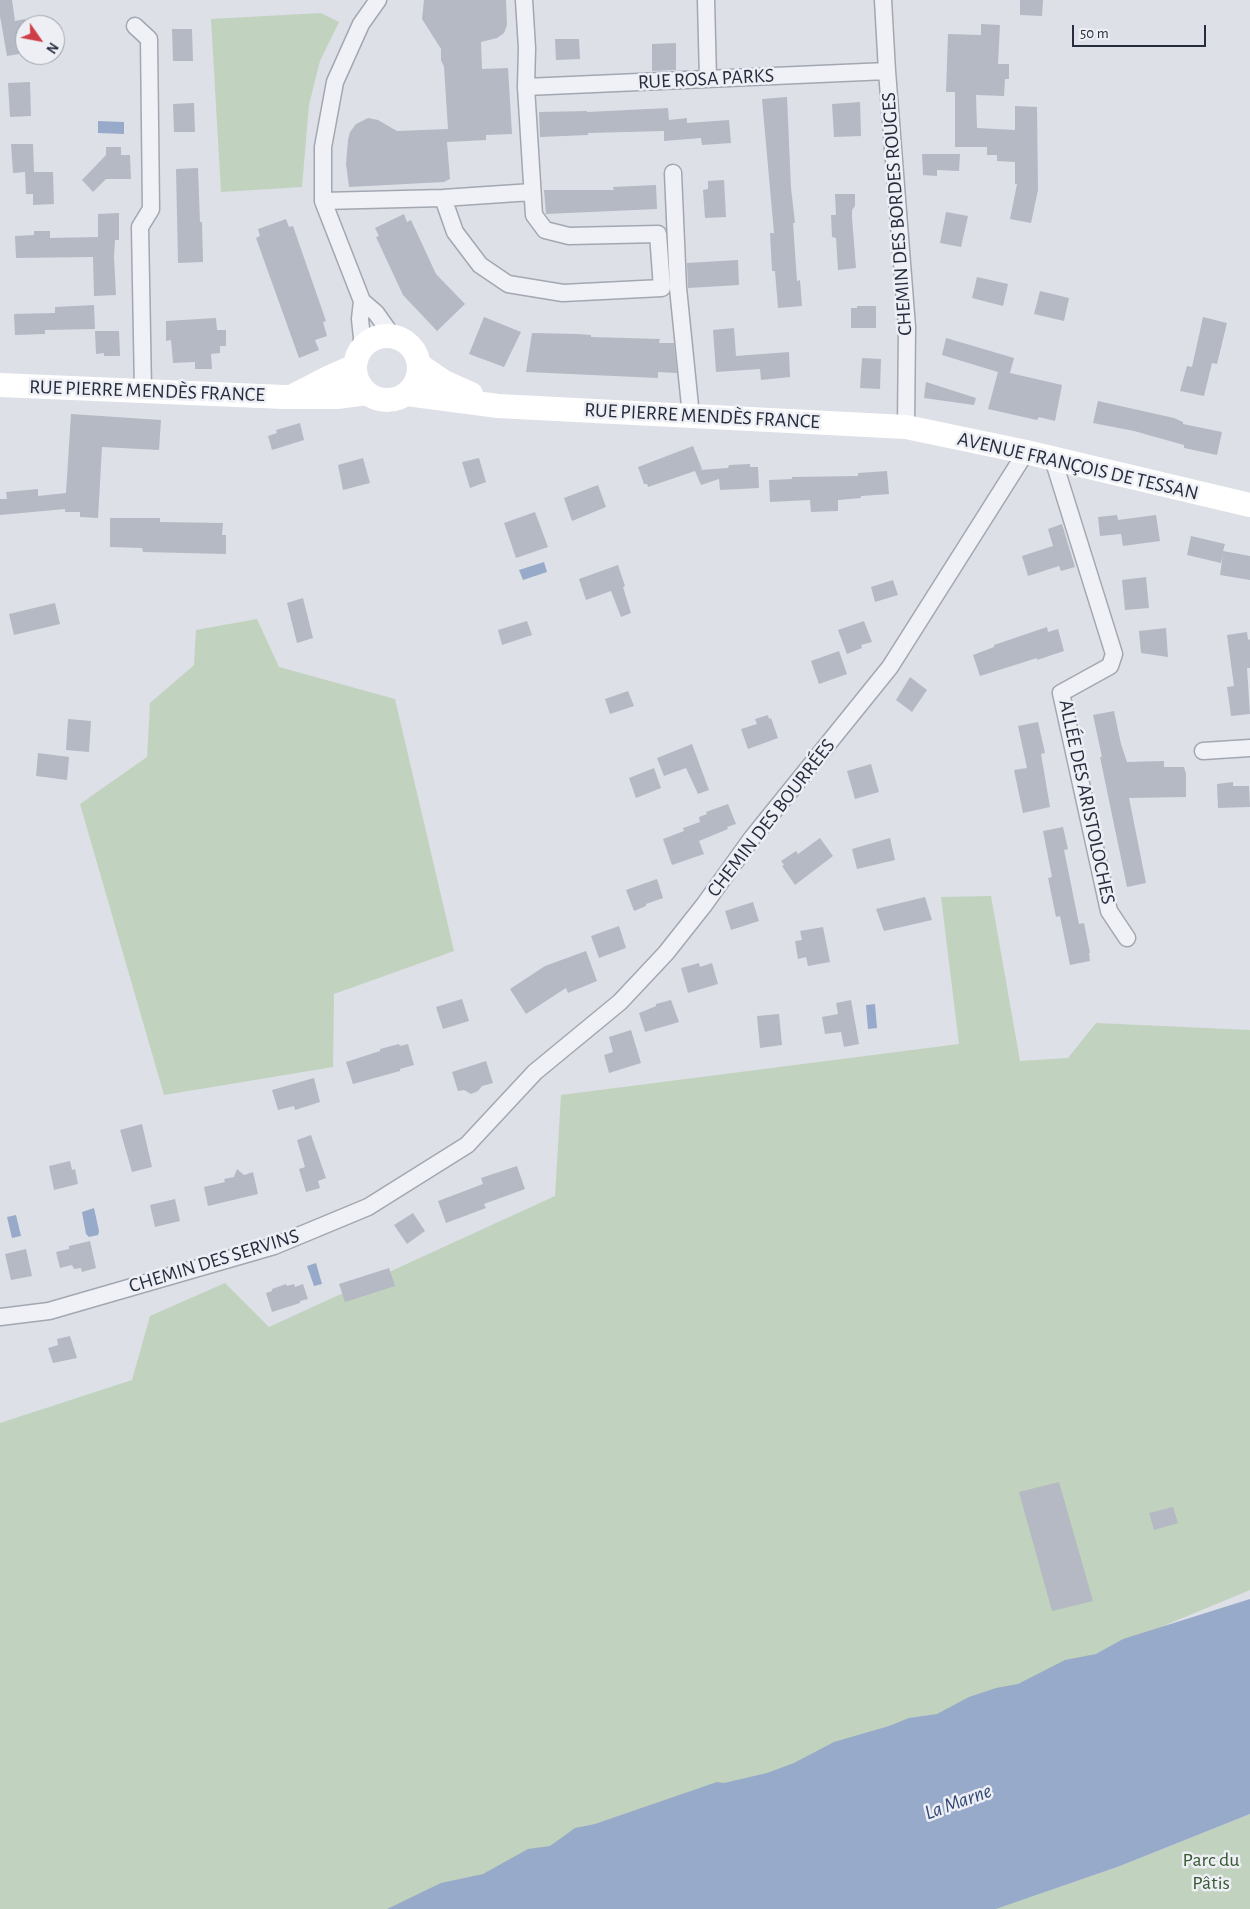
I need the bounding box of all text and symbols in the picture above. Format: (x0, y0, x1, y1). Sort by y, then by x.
north arrow (15, 15, 65, 65)
scale bar (1075, 15, 1209, 47)
text: 50 m (1080, 26, 1109, 41)
text: N (43, 40, 60, 56)
street label: RUE ROSA PARKS (637, 63, 775, 95)
street label: CHEMIN DES BORDES ROUGES (877, 91, 917, 337)
street label: RUE PIERRE MENDÈS FRANCE (29, 375, 265, 407)
street label: RUE PIERRE MENDÈS FRANCE (584, 398, 820, 434)
street label: AVENUE FRANÇOIS DE TESSAN (955, 427, 1201, 505)
street label: ALLÉE DES ARISTOLOCHES (1054, 698, 1120, 906)
street label: CHEMIN DES BOURRÉES (702, 734, 840, 902)
street label: CHEMIN DES SERVINS (126, 1224, 302, 1298)
water label: La Marne (921, 1778, 995, 1826)
park label: Parc du Pâtis (1183, 1848, 1239, 1895)

